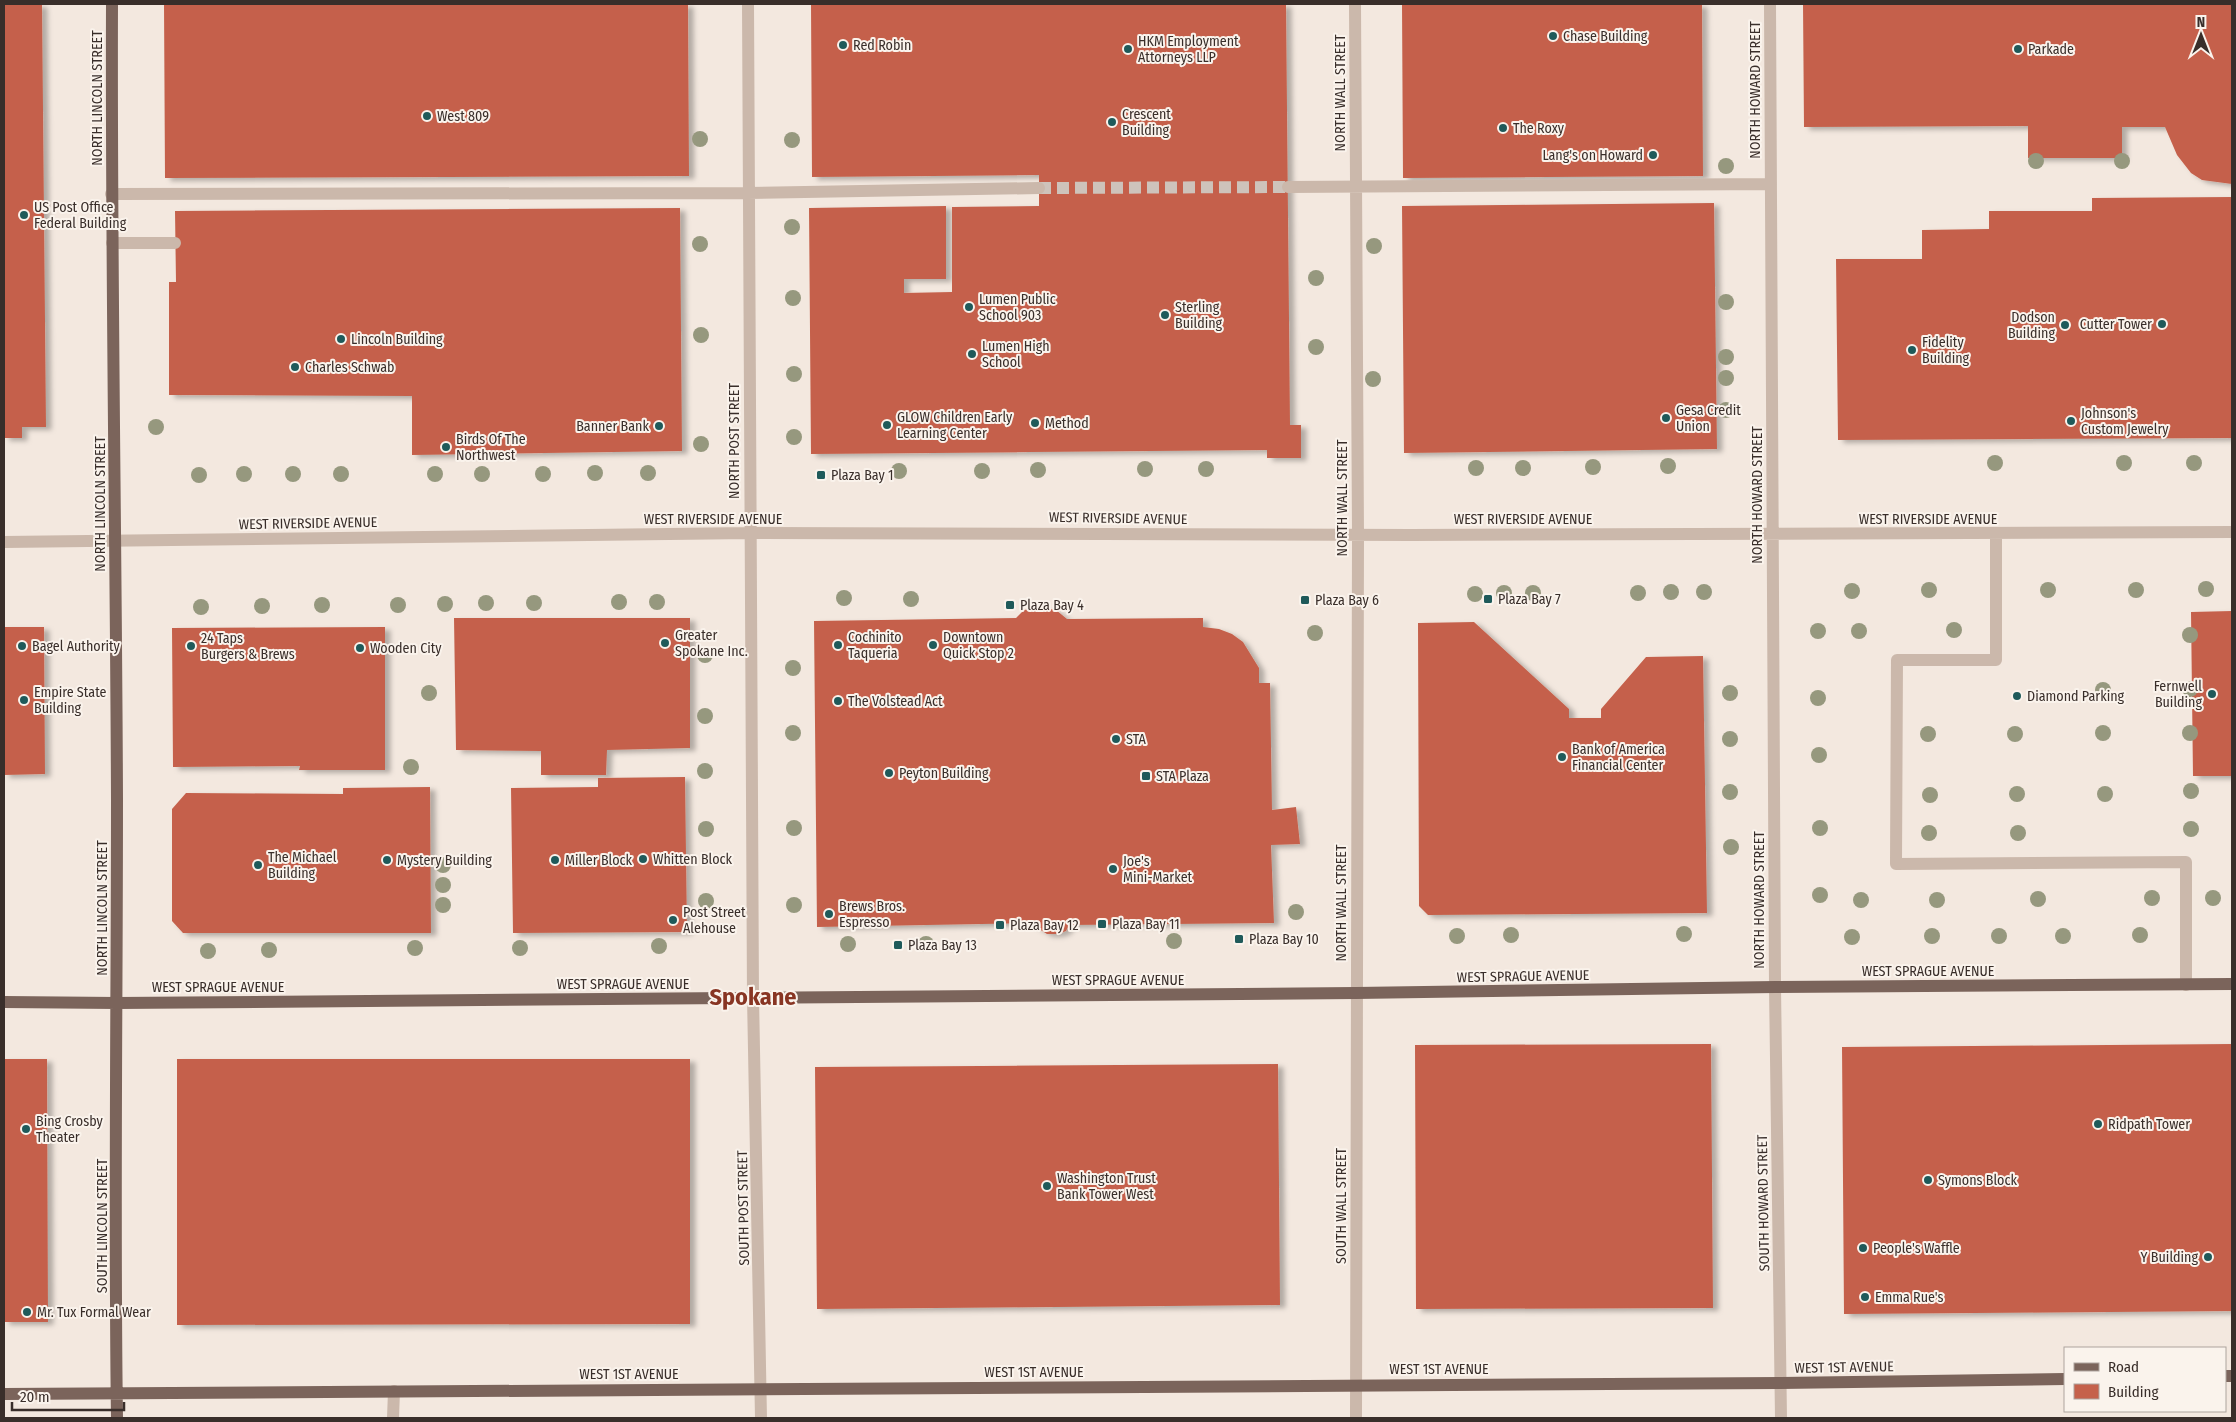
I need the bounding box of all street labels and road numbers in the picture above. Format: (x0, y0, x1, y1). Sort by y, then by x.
street label: NORTH HOWARD STREET (1747, 21, 1764, 159)
street label: NORTH LINCOLN STREET (89, 30, 106, 166)
street label: NORTH WALL STREET (1332, 34, 1349, 151)
street label: NORTH POST STREET (726, 383, 743, 499)
street label: NORTH HOWARD STREET (1749, 426, 1766, 564)
street label: NORTH LINCOLN STREET (92, 436, 109, 572)
street label: NORTH WALL STREET (1334, 439, 1351, 556)
street label: WEST RIVERSIDE AVENUE (1049, 509, 1188, 528)
street label: WEST RIVERSIDE AVENUE (644, 511, 783, 528)
street label: WEST RIVERSIDE AVENUE (1454, 511, 1593, 528)
street label: WEST RIVERSIDE AVENUE (1859, 511, 1998, 528)
street label: WEST RIVERSIDE AVENUE (239, 514, 378, 533)
street label: NORTH HOWARD STREET (1751, 831, 1768, 969)
street label: NORTH LINCOLN STREET (94, 840, 111, 976)
street label: NORTH WALL STREET (1333, 844, 1350, 961)
street label: WEST SPRAGUE AVENUE (1862, 963, 1995, 980)
street label: WEST SPRAGUE AVENUE (1457, 967, 1590, 986)
street label: WEST SPRAGUE AVENUE (1052, 972, 1185, 989)
street label: WEST SPRAGUE AVENUE (557, 976, 690, 993)
street label: WEST SPRAGUE AVENUE (152, 979, 285, 996)
street label: SOUTH HOWARD STREET (1754, 1134, 1773, 1272)
street label: SOUTH WALL STREET (1333, 1147, 1350, 1264)
street label: SOUTH POST STREET (734, 1150, 753, 1266)
street label: SOUTH LINCOLN STREET (94, 1158, 111, 1293)
street label: WEST 1ST AVENUE (1794, 1358, 1894, 1377)
street label: WEST 1ST AVENUE (1389, 1361, 1489, 1378)
street label: WEST 1ST AVENUE (984, 1364, 1084, 1381)
street label: WEST 1ST AVENUE (579, 1366, 679, 1383)

